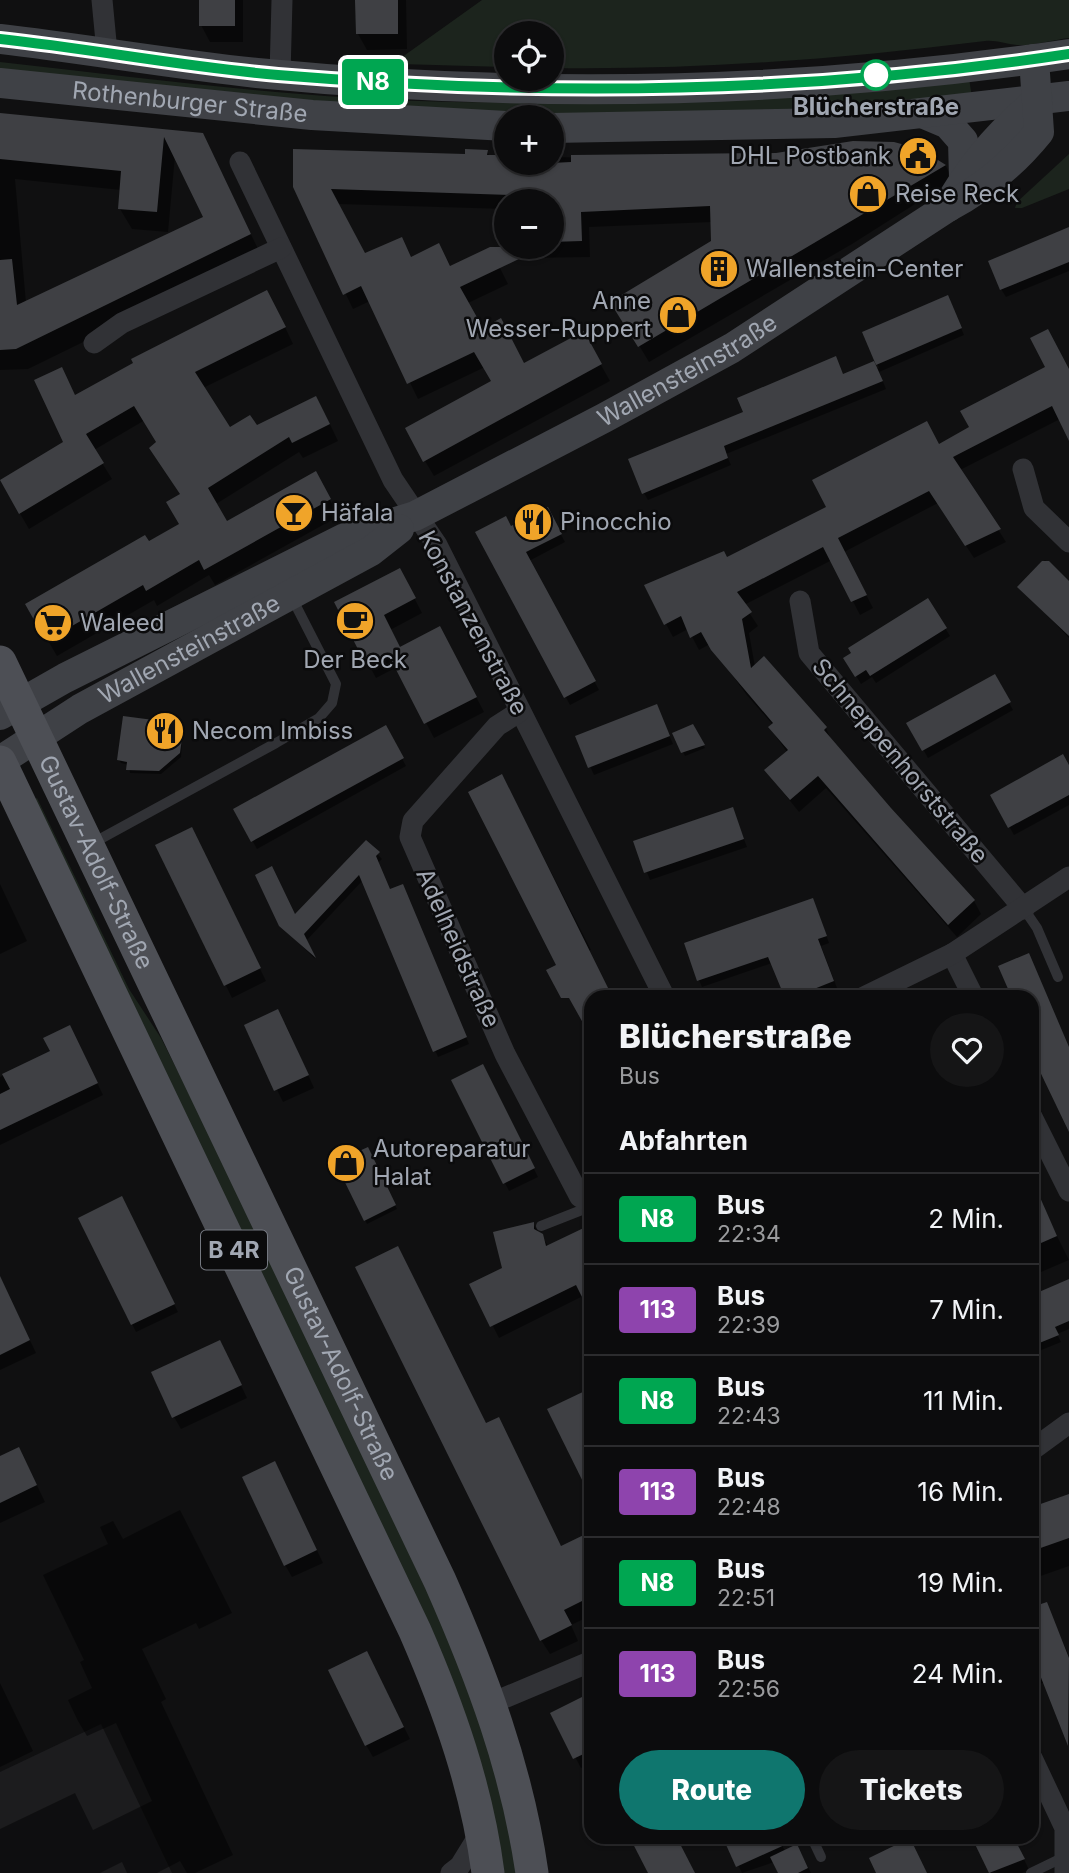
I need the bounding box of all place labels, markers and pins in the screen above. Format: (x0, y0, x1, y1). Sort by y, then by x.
marker: Blücherstraße (861, 60, 891, 90)
place label: Blücherstraße (793, 92, 959, 121)
public building icon: DHL Postbank (897, 135, 939, 177)
place label: DHL Postbank (730, 141, 891, 170)
shop icon: Reise Reck (847, 173, 889, 215)
place label: Reise Reck (895, 179, 1019, 208)
building icon: Wallenstein-Center (698, 248, 740, 290)
place label: Wallenstein-Center (746, 254, 963, 283)
place label: Anne Wesser-Ruppert (466, 286, 651, 343)
shop icon: Anne Wesser-Ruppert (657, 294, 699, 336)
bar icon: Häfala (273, 492, 315, 534)
place label: Häfala (321, 498, 394, 527)
restaurant icon: Pinocchio (512, 501, 554, 543)
place label: Pinocchio (560, 507, 672, 536)
cafe icon: Der Beck (334, 600, 376, 642)
supermarket icon: Waleed (32, 602, 74, 644)
place label: Waleed (80, 608, 164, 637)
place label: Der Beck (303, 645, 407, 674)
restaurant icon: Necom Imbiss (144, 710, 186, 752)
place label: Necom Imbiss (192, 716, 353, 745)
place label: Autoreparatur Halat (373, 1134, 530, 1191)
shop icon: Autoreparatur Halat (325, 1142, 367, 1184)

